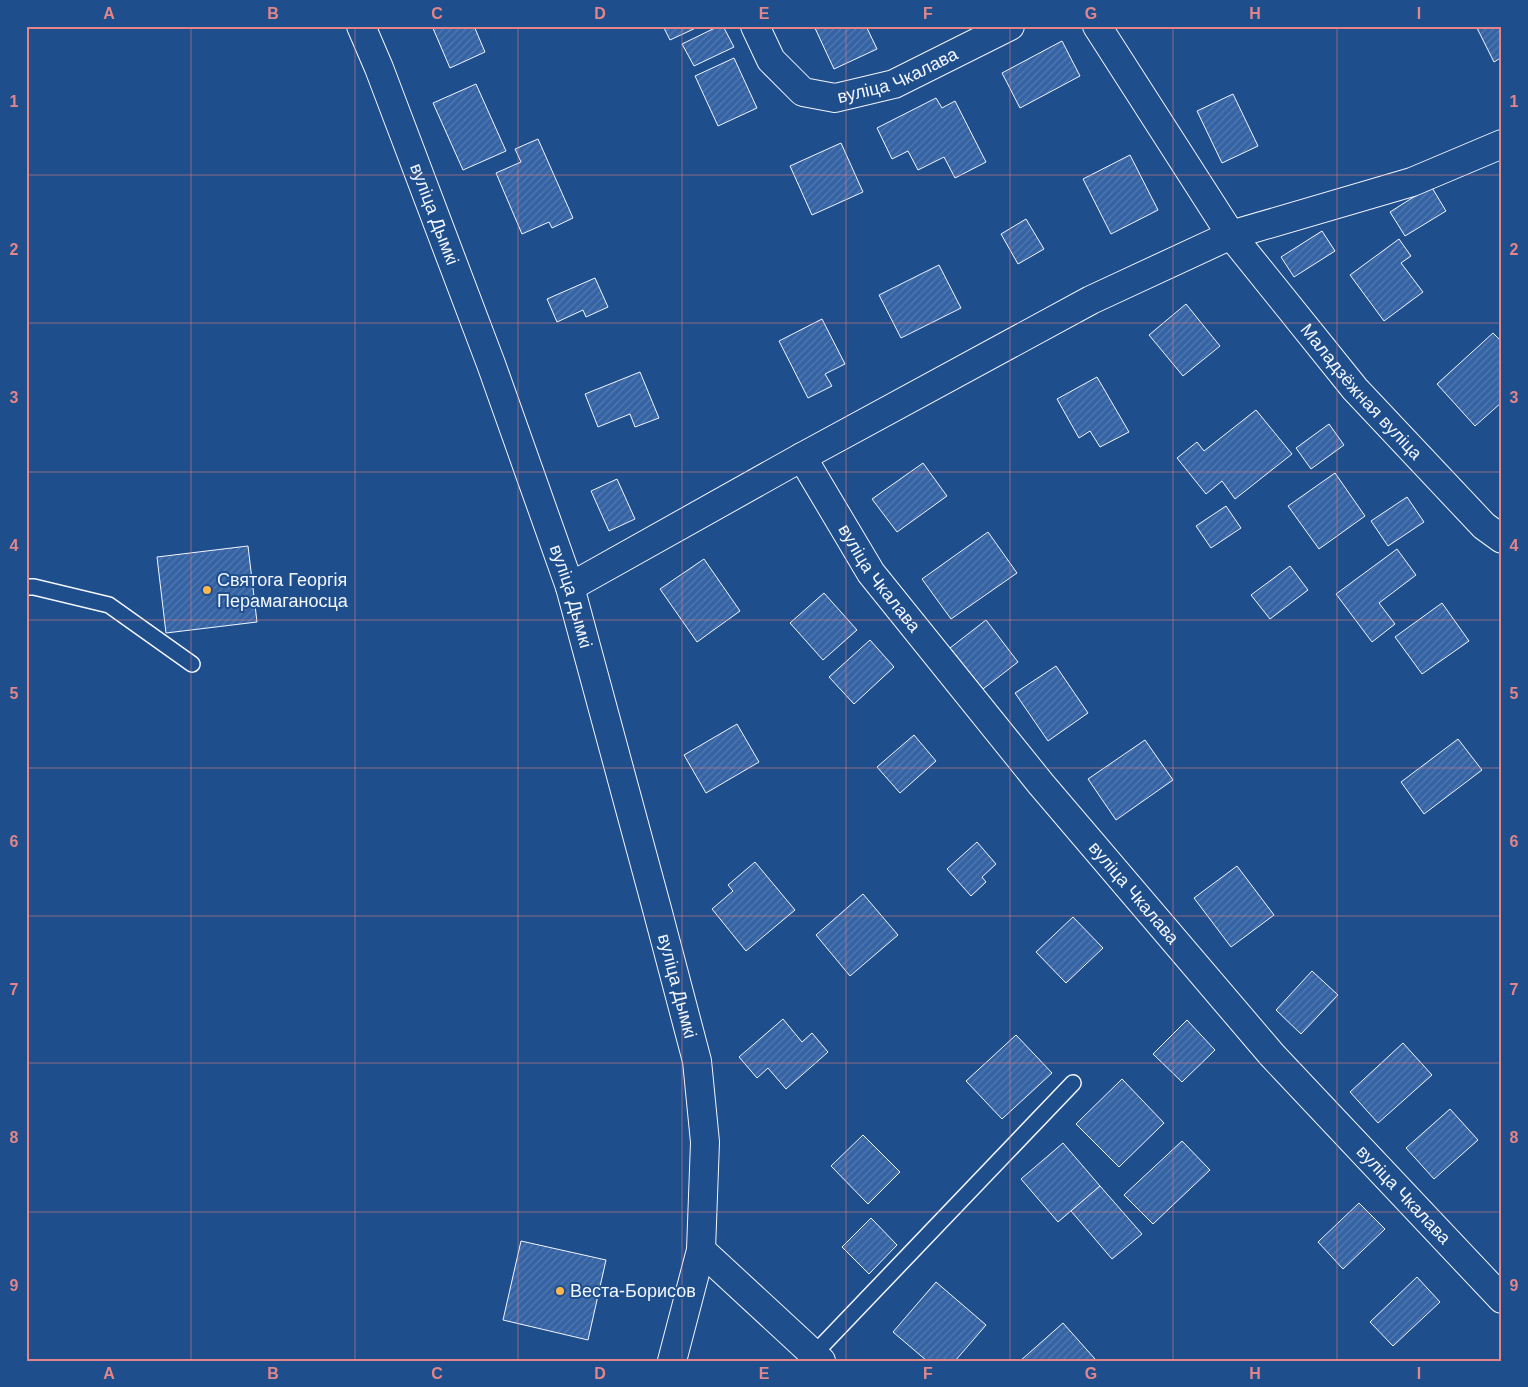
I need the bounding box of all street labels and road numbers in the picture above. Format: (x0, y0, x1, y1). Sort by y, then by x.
street label: вуліца Чкалава (835, 43, 962, 107)
street label: вуліца Дымкі (406, 161, 463, 268)
street label: Маладзёжная вуліца (1296, 320, 1427, 464)
street label: вуліца Чкалава (834, 521, 925, 637)
street label: вуліца Дымкі (546, 542, 596, 650)
street label: вуліца Чкалава (1085, 838, 1184, 949)
street label: вуліца Дымкі (654, 932, 701, 1040)
street label: вуліца Чкалава (1353, 1141, 1455, 1249)

